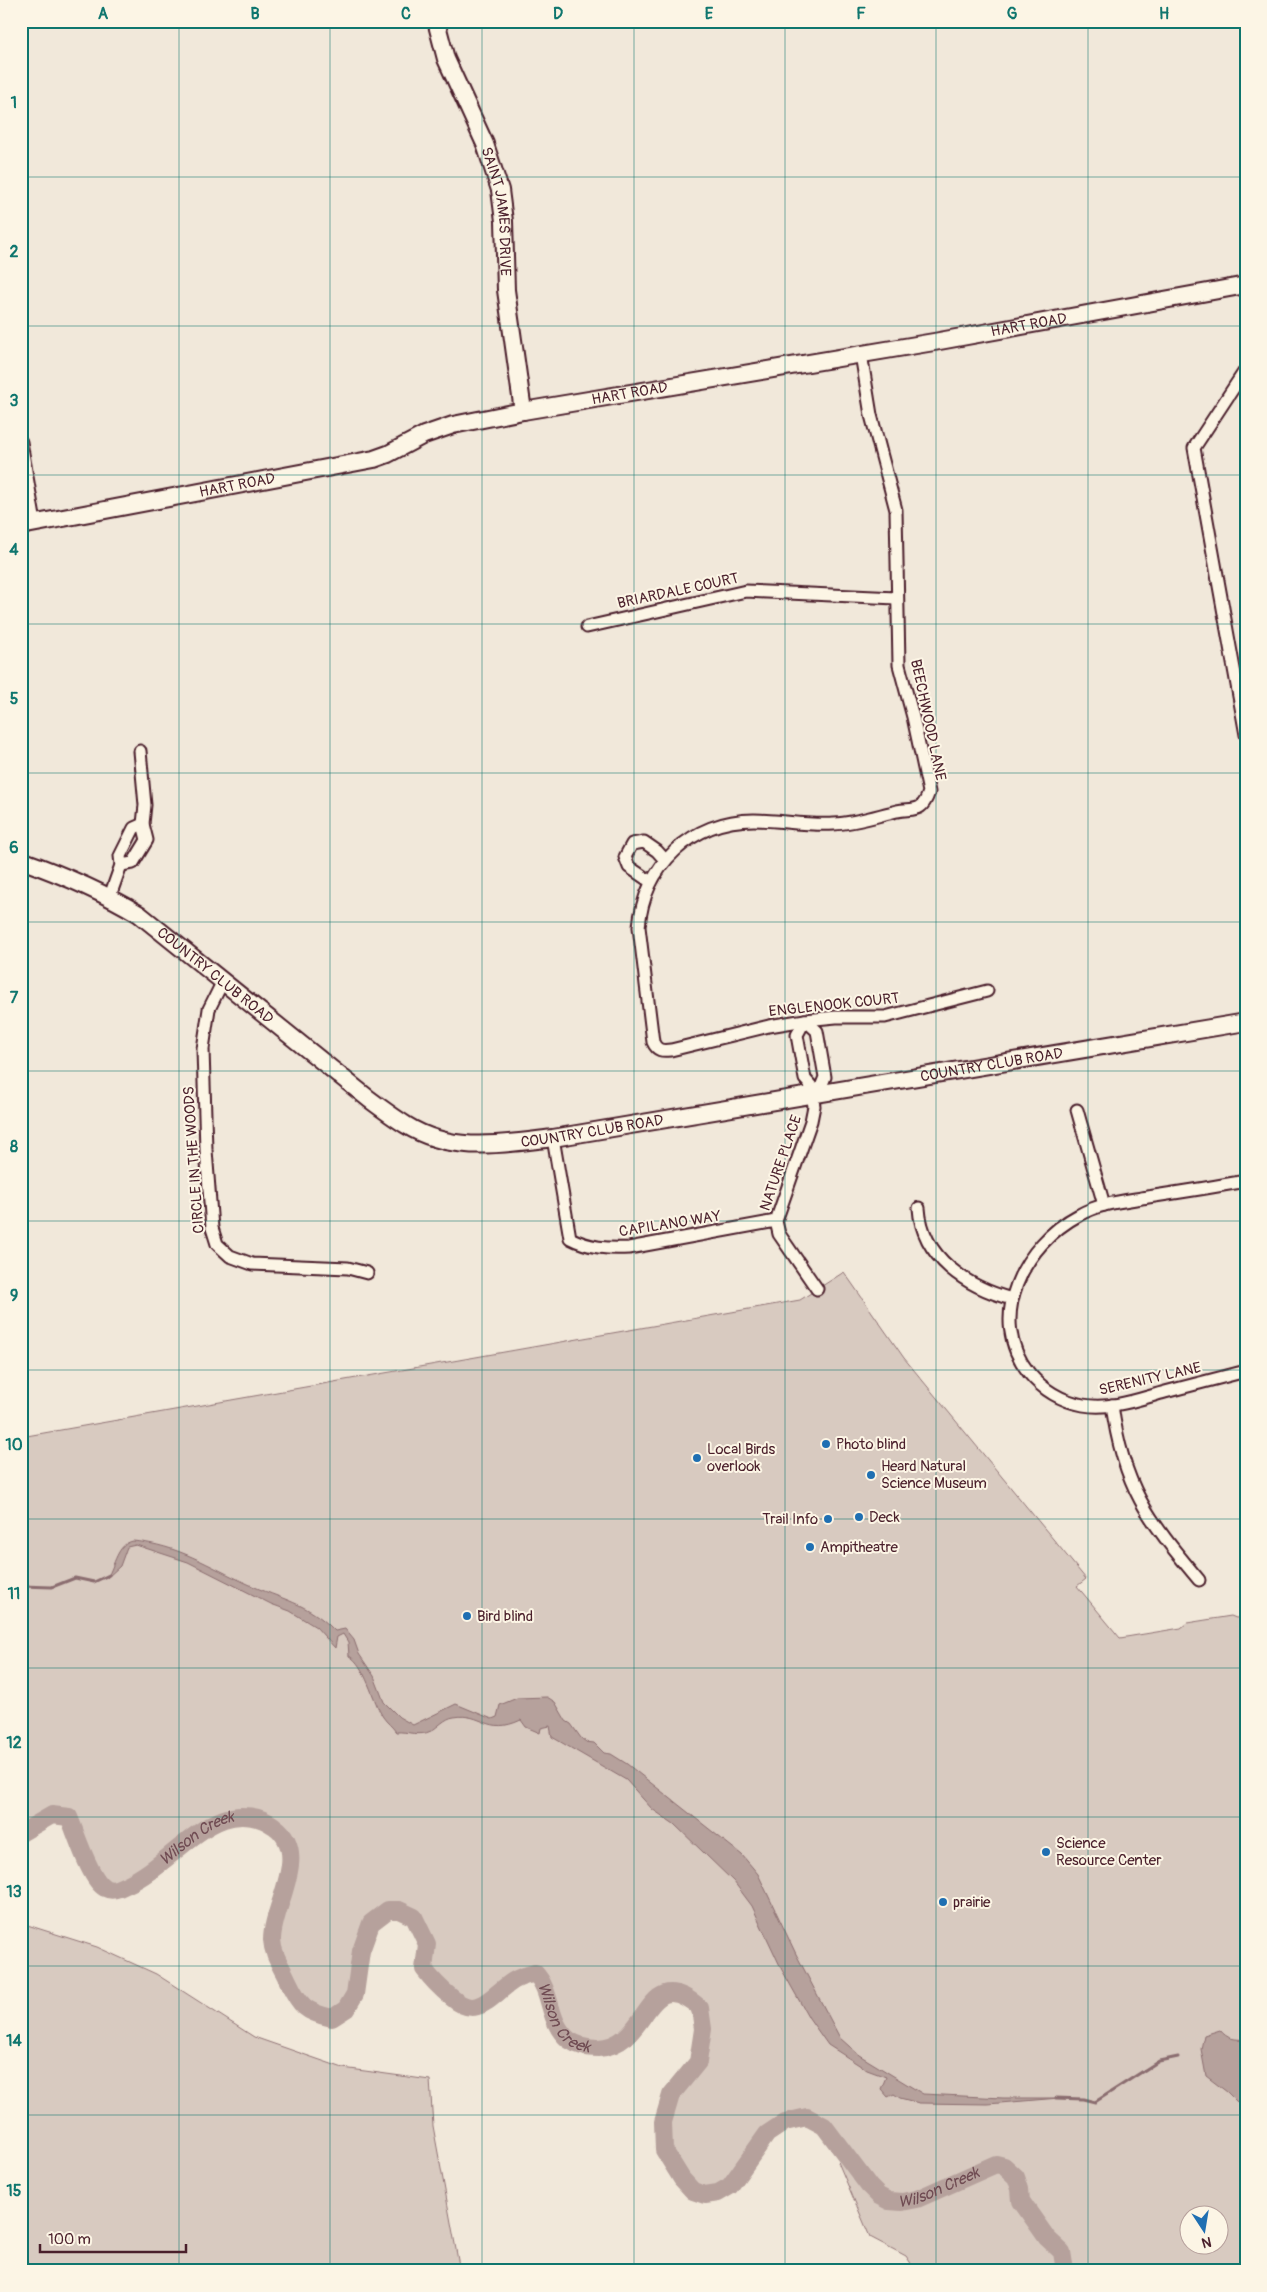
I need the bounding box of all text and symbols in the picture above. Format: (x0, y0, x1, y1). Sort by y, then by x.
text: A (98, 4, 109, 24)
text: B (250, 4, 260, 24)
text: C (401, 4, 411, 24)
text: D (553, 4, 563, 24)
text: E (705, 4, 714, 24)
text: F (856, 4, 866, 24)
text: G (1007, 4, 1018, 24)
text: H (1159, 4, 1169, 24)
text: 1 (11, 93, 17, 113)
street label: SAINT JAMES DRIVE (477, 144, 515, 277)
text: 2 (10, 242, 19, 262)
street label: HART ROAD (989, 308, 1068, 341)
street label: HART ROAD (590, 377, 669, 409)
text: 3 (10, 391, 19, 411)
street label: HART ROAD (198, 468, 277, 501)
text: 4 (9, 540, 19, 560)
street label: BRIARDALE COURT (616, 569, 740, 613)
street label: BEECHWOOD LANE (906, 658, 950, 783)
text: 5 (10, 689, 19, 709)
text: 6 (9, 838, 19, 858)
street label: COUNTRY CLUB ROAD (153, 923, 277, 1028)
text: 7 (10, 988, 19, 1008)
street label: ENGLENOOK COURT (768, 989, 900, 1021)
street label: COUNTRY CLUB ROAD (919, 1043, 1064, 1086)
street label: CIRCLE IN THE WOODS (179, 1086, 209, 1234)
street label: COUNTRY CLUB ROAD (520, 1110, 665, 1151)
street label: NATURE PLACE (756, 1112, 806, 1213)
text: 8 (10, 1137, 18, 1157)
street label: CAPILANO WAY (618, 1207, 723, 1241)
text: 9 (10, 1286, 18, 1306)
street label: SERENITY LANE (1097, 1358, 1203, 1400)
text: 10 (5, 1435, 23, 1455)
place label: Photo blind (836, 1435, 906, 1454)
marker: Photo blind (820, 1438, 832, 1450)
place label: Local Birds overlook (707, 1440, 776, 1476)
marker: Local Birds overlook (691, 1452, 703, 1464)
place label: Heard Natural Science Museum (881, 1457, 987, 1493)
marker: Heard Natural Science Museum (865, 1469, 877, 1481)
place label: Deck (869, 1508, 900, 1527)
place label: Trail Info (762, 1510, 818, 1529)
marker: Deck (853, 1511, 865, 1523)
marker: Trail Info (822, 1513, 834, 1525)
place label: Ampitheatre (820, 1538, 899, 1557)
marker: Ampitheatre (804, 1541, 816, 1553)
text: 11 (8, 1584, 20, 1604)
place label: Bird blind (477, 1607, 533, 1626)
marker: Bird blind (461, 1610, 473, 1622)
text: 12 (6, 1733, 22, 1753)
water label: Wilson Creek (155, 1806, 237, 1870)
place label: Science Resource Center (1056, 1834, 1162, 1870)
marker: Science Resource Center (1040, 1846, 1052, 1858)
text: 13 (6, 1882, 22, 1902)
place label: prairie (953, 1893, 991, 1912)
marker: prairie (937, 1896, 949, 1908)
water label: Wilson Creek (533, 1979, 593, 2058)
text: 14 (6, 2031, 22, 2051)
water label: Wilson Creek (896, 2162, 984, 2213)
text: 15 (7, 2181, 22, 2201)
north arrow (1180, 2204, 1230, 2254)
scale bar (40, 2222, 186, 2254)
text: 100 m (48, 2230, 91, 2249)
text: N (1200, 2233, 1213, 2252)

